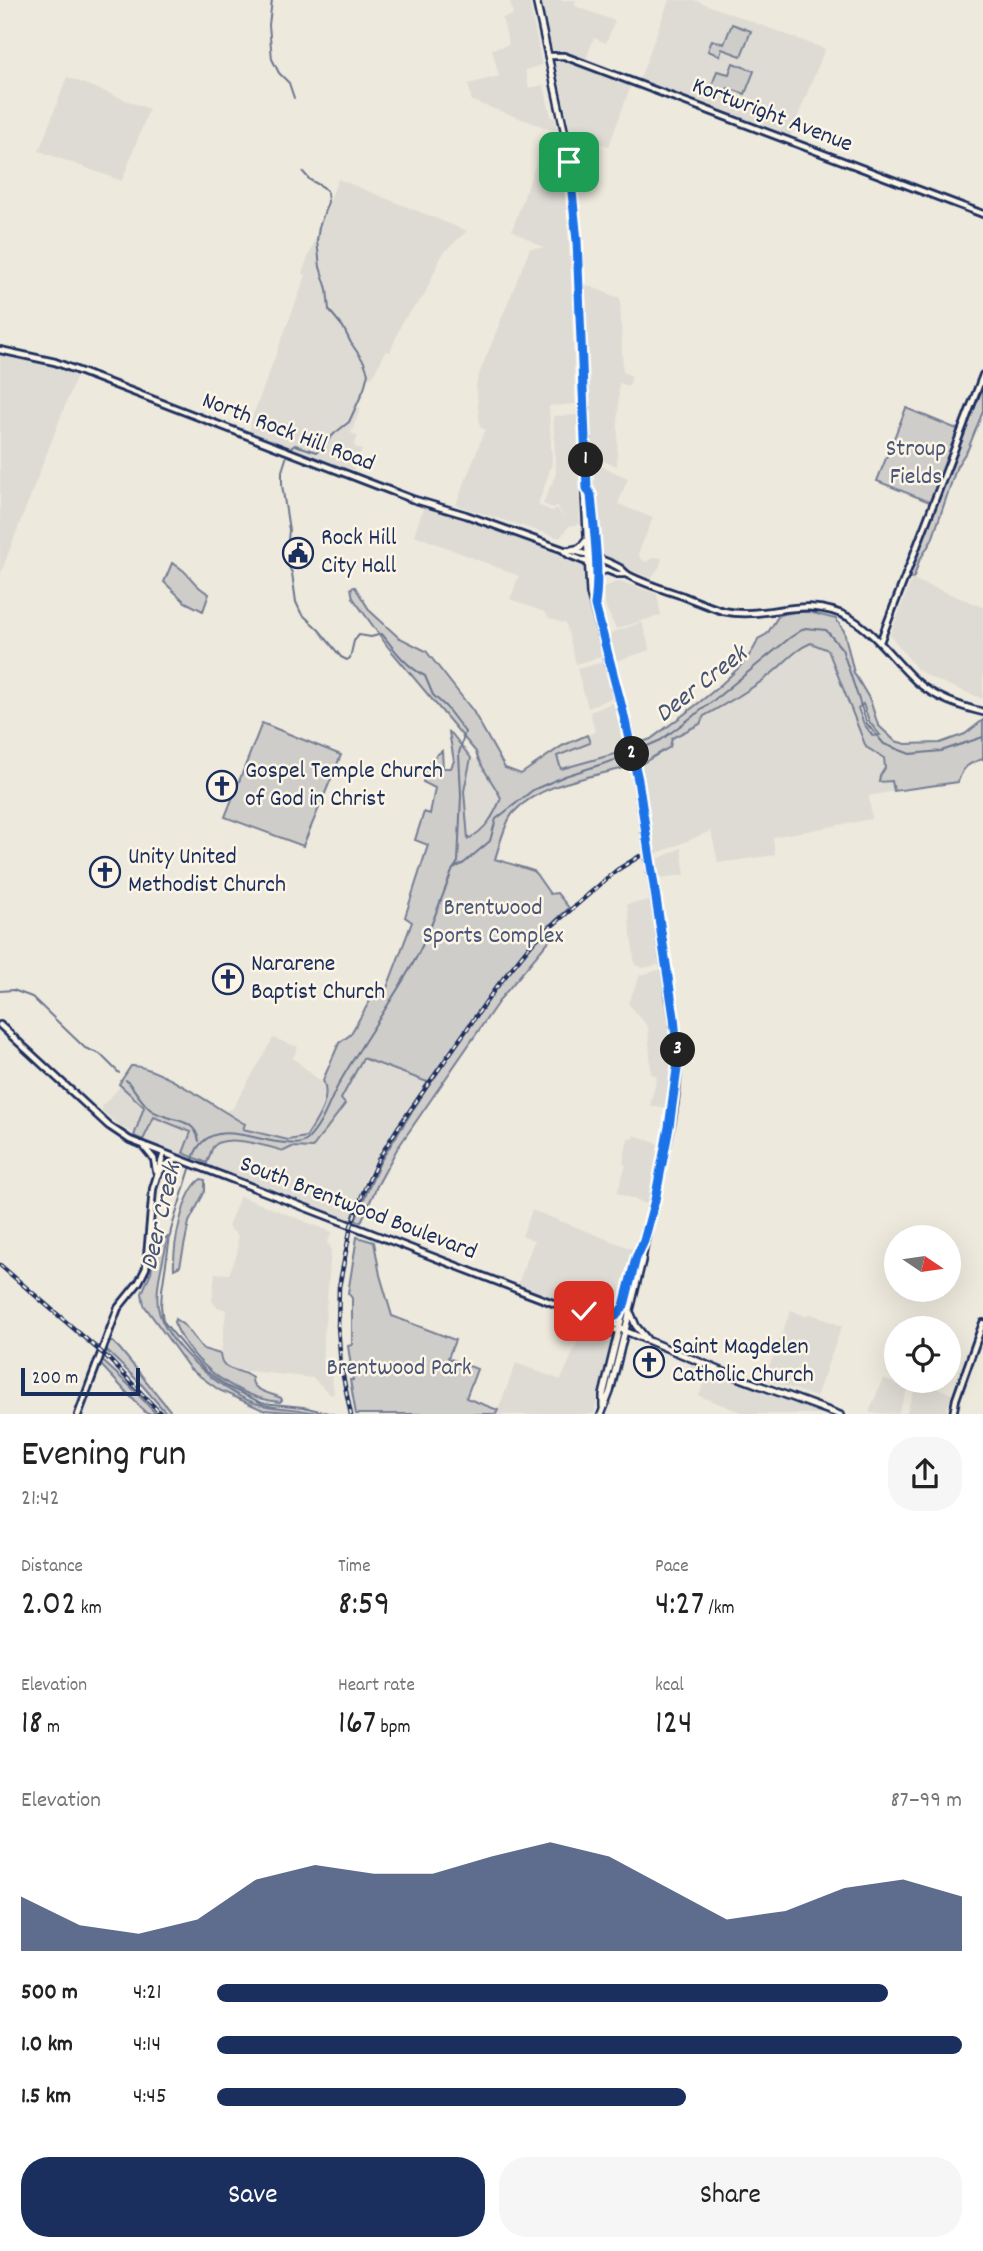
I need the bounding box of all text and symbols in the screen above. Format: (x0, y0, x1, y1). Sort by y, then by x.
street label: Kortwright Avenue (687, 70, 857, 162)
pin (539, 132, 599, 192)
icon: arrive (550, 143, 588, 181)
street label: North Rock Hill Road (197, 384, 379, 482)
park label: Stroup Fields (886, 433, 946, 495)
pin: 1 (568, 442, 604, 477)
text: 1 (583, 446, 588, 473)
place label: Rock Hill City Hall (321, 522, 397, 584)
public building icon: Rock Hill City Hall (281, 536, 315, 570)
water label: Deer Creek (648, 636, 758, 733)
pin: 2 (614, 736, 650, 772)
text: 2 (627, 740, 636, 767)
place label: Gospel Temple Church of God in Christ (245, 755, 443, 817)
church icon: Gospel Temple Church of God in Christ (205, 769, 239, 803)
place label: Unity United Methodist Church (128, 841, 286, 903)
church icon: Unity United Methodist Church (88, 855, 122, 889)
park label: Brentwood Sports Complex (423, 892, 564, 954)
place label: Nararene Baptist Church (251, 948, 385, 1010)
church icon: Nararene Baptist Church (211, 962, 245, 996)
pin: 3 (660, 1032, 696, 1068)
text: 3 (673, 1036, 682, 1063)
street label: South Brentwood Boulevard (235, 1148, 481, 1270)
water label: Deer Creek (132, 1158, 193, 1274)
north arrow (884, 1225, 961, 1302)
map controls (884, 1225, 961, 1393)
pin (554, 1281, 614, 1341)
icon: check (565, 1292, 603, 1330)
button: locate (884, 1316, 961, 1393)
place label: Saint Magdelen Catholic Church (672, 1331, 814, 1393)
church icon: Saint Magdelen Catholic Church (632, 1345, 666, 1379)
park label: Brentwood Park (326, 1352, 472, 1386)
scale bar (21, 1366, 140, 1397)
text: 200 m (32, 1366, 78, 1393)
text: Evening run (21, 1429, 186, 1484)
button: share (888, 1437, 962, 1511)
text: 21:42 (21, 1483, 60, 1516)
text: Distance (21, 1554, 83, 1581)
text: Time (338, 1554, 371, 1581)
text: Pace (655, 1554, 689, 1581)
text: 2.02 (21, 1581, 76, 1631)
text: 8:59 (338, 1581, 390, 1631)
text: 4:27 (655, 1581, 704, 1631)
text: km (76, 1596, 102, 1623)
text: /km (704, 1596, 735, 1623)
text: Elevation (21, 1673, 87, 1700)
text: Heart rate (338, 1673, 415, 1700)
text: kcal (655, 1673, 684, 1700)
text: 18 (21, 1700, 43, 1750)
text: 167 (338, 1700, 376, 1750)
text: 124 (655, 1700, 693, 1750)
text: m (43, 1715, 60, 1742)
text: bpm (376, 1715, 411, 1742)
text: Elevation (21, 1785, 101, 1818)
text: 87–99 m (890, 1785, 962, 1818)
text: 500 m (21, 1977, 78, 2010)
text: 4:21 (133, 1977, 161, 2010)
text: 1.0 km (21, 2029, 73, 2062)
text: 4:14 (133, 2029, 161, 2062)
text: 1.5 km (21, 2081, 71, 2114)
text: 4:45 (133, 2081, 167, 2114)
button: Save (21, 2157, 485, 2237)
button: Share (499, 2157, 962, 2237)

